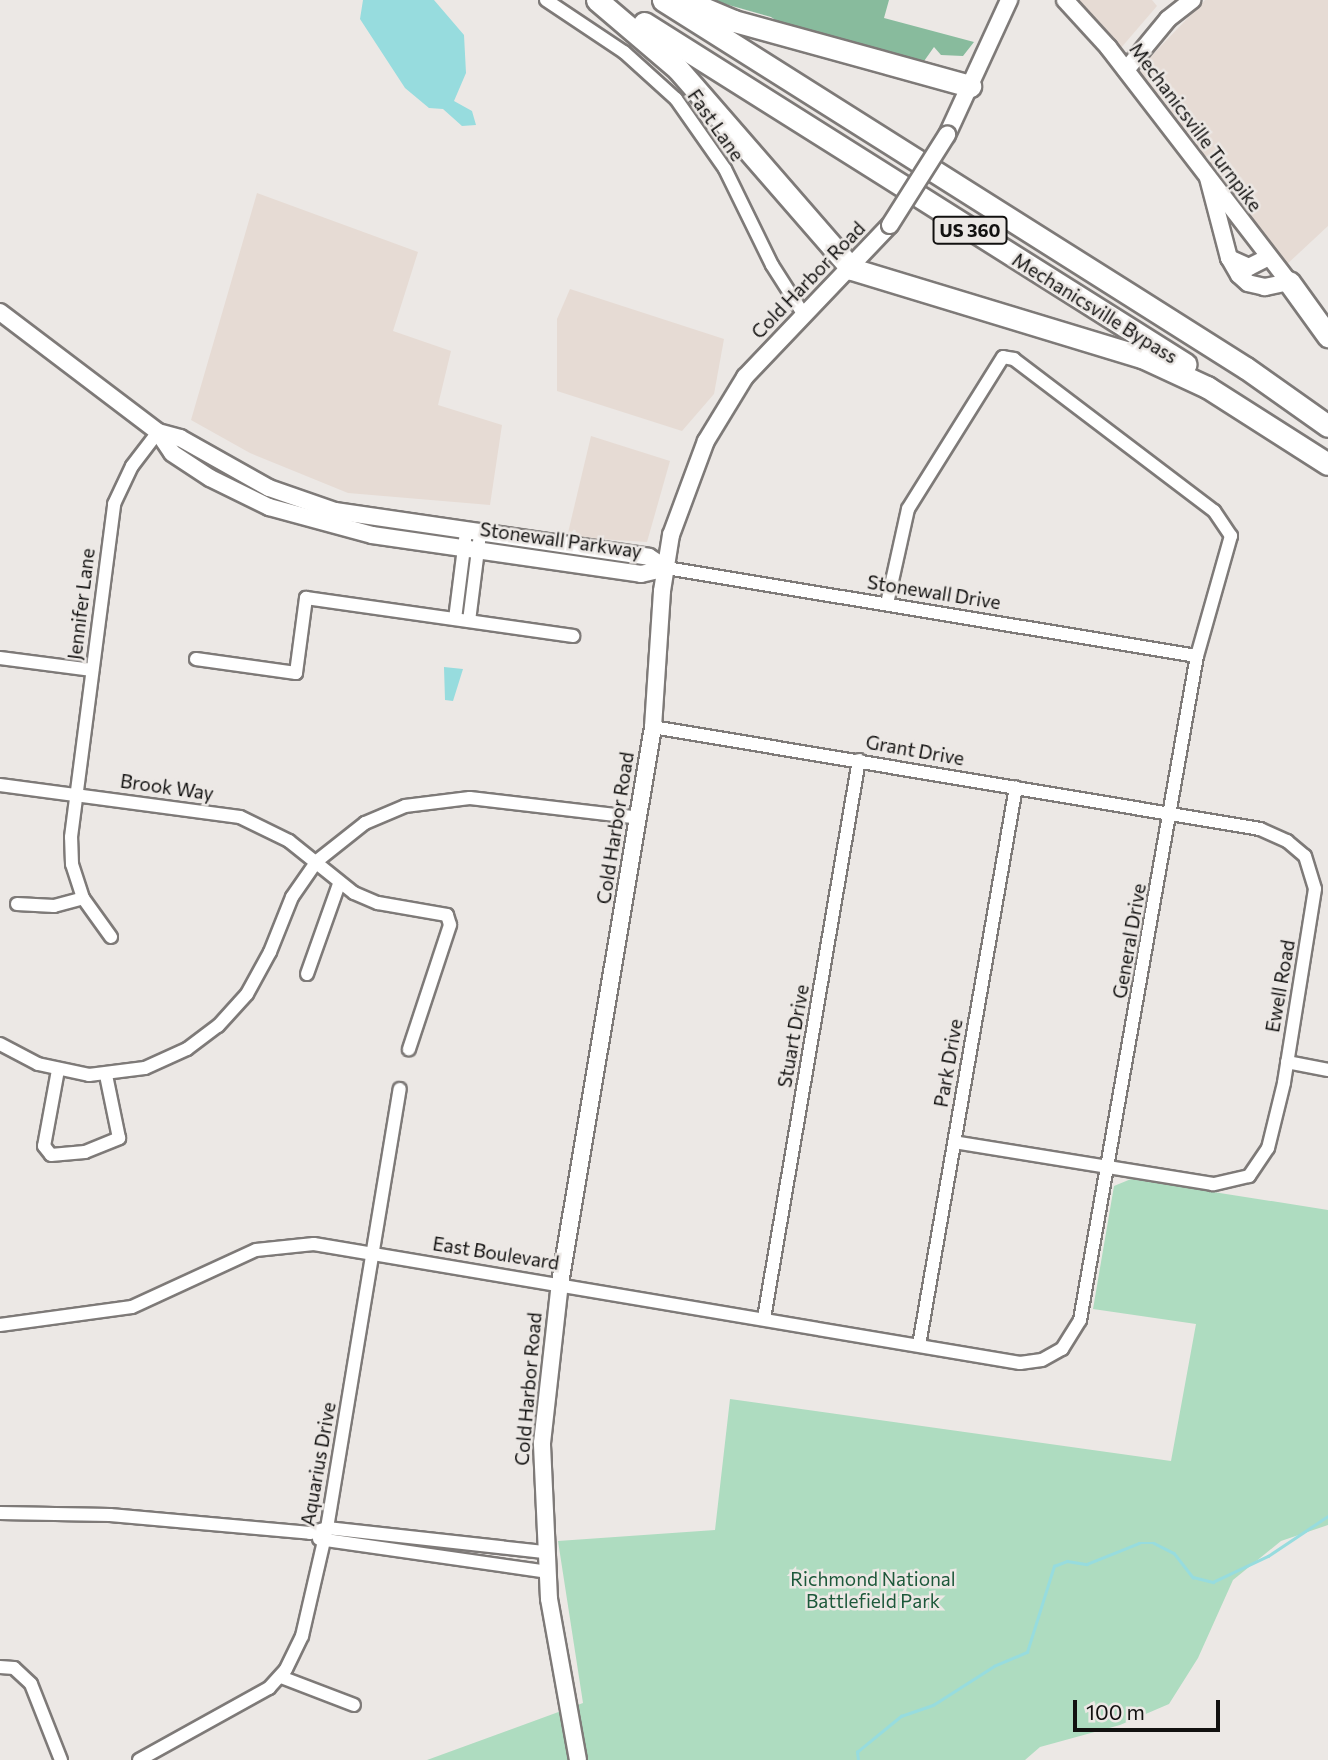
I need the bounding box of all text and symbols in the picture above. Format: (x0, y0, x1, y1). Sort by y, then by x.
street label: Mechanicsville Turnpike (1125, 38, 1267, 216)
street label: Fast Lane (683, 85, 749, 165)
road number: US 360 (932, 215, 1009, 244)
street label: Cold Harbor Road (746, 217, 870, 343)
street label: Mechanicsville Bypass (1008, 248, 1182, 368)
street label: Stonewall Parkway (479, 517, 643, 563)
street label: Jennifer Lane (63, 547, 99, 661)
street label: Stonewall Drive (866, 570, 1002, 614)
street label: Grant Drive (864, 730, 966, 770)
street label: Cold Harbor Road (592, 750, 638, 906)
street label: Brook Way (119, 769, 215, 805)
street label: General Drive (1108, 882, 1150, 1000)
street label: Ewell Road (1261, 938, 1299, 1034)
street label: Stuart Drive (773, 983, 813, 1089)
street label: Park Drive (929, 1017, 967, 1109)
street label: East Boulevard (431, 1232, 561, 1274)
street label: Cold Harbor Road (510, 1311, 546, 1467)
street label: Aquarius Drive (296, 1400, 340, 1528)
park label: Richmond National Battlefield Park (790, 1568, 956, 1612)
scale bar (1076, 1686, 1223, 1730)
text: 100 m (1086, 1699, 1145, 1724)

